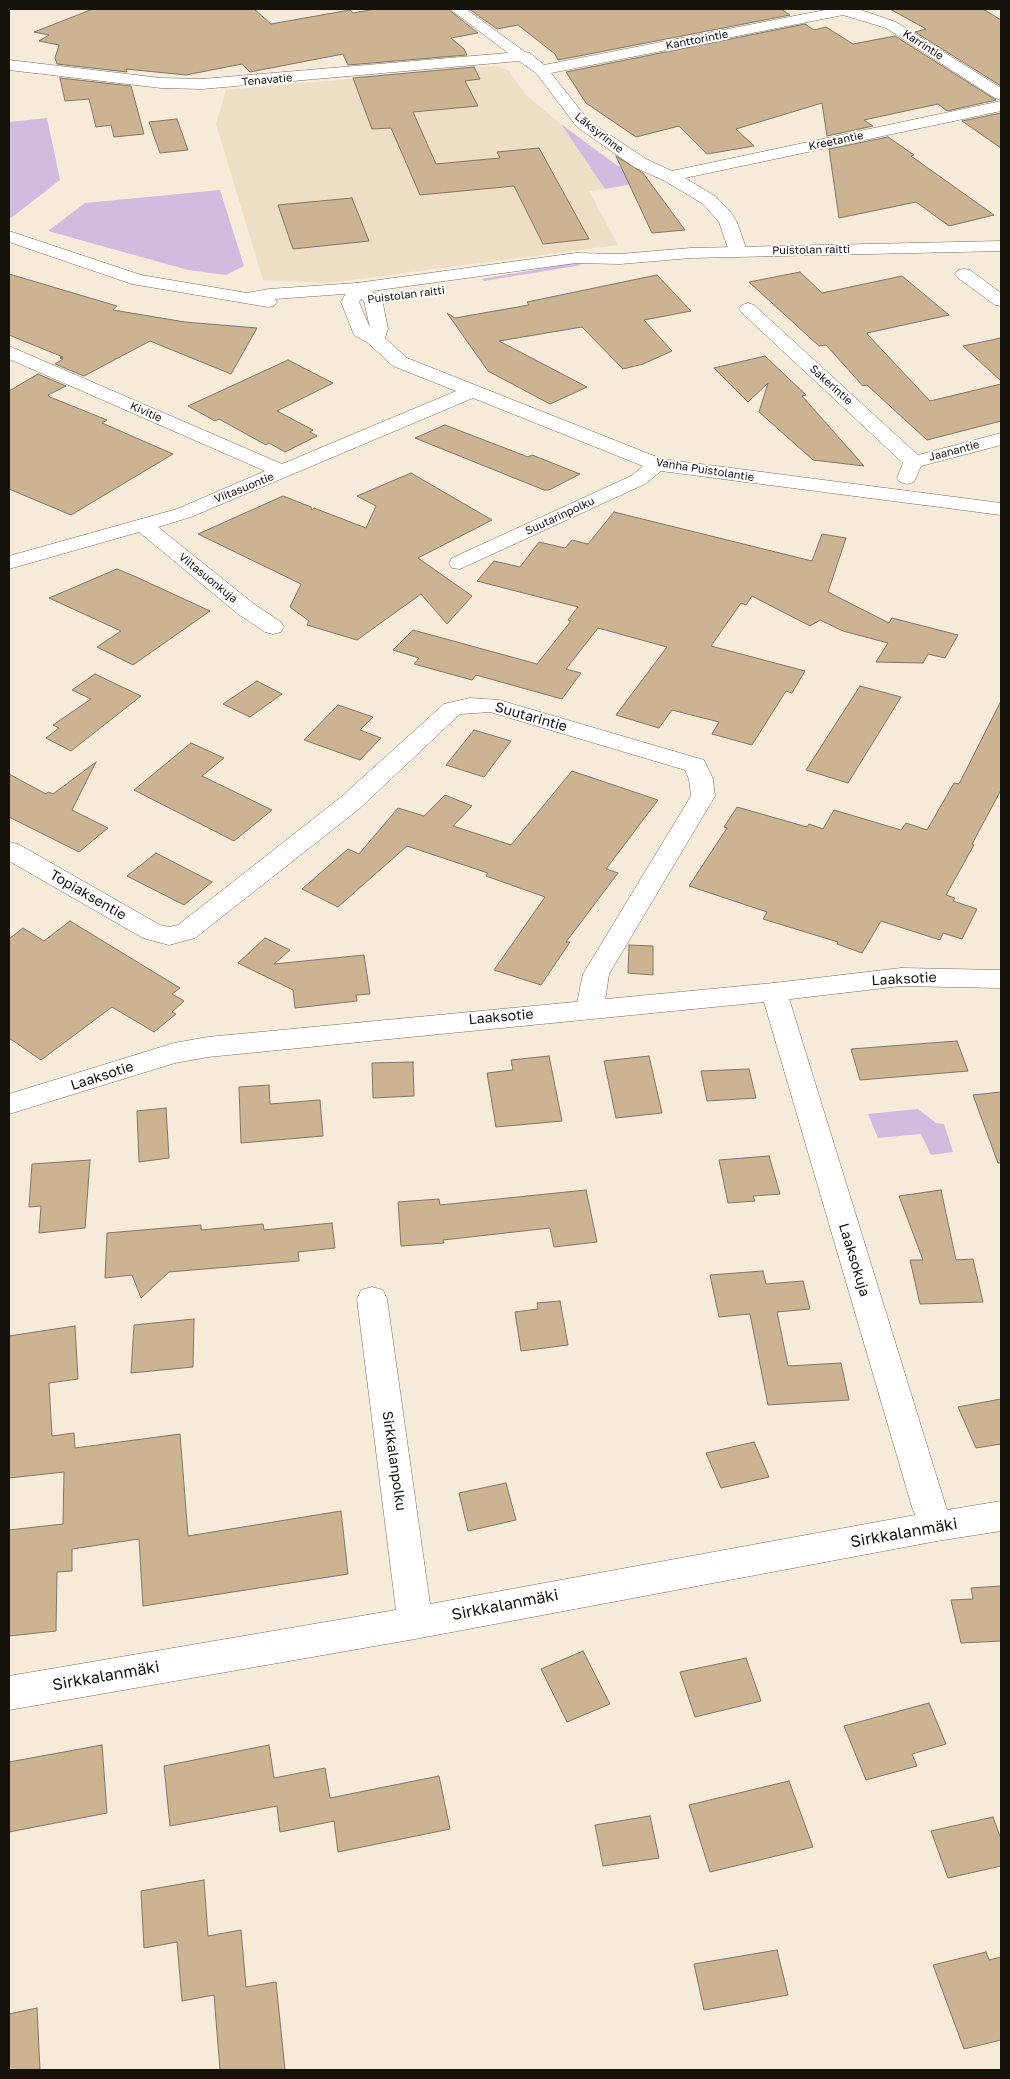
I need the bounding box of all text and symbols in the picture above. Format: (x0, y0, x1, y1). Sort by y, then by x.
street label: Kanttorintie (665, 27, 729, 53)
street label: Karrintie (900, 27, 946, 63)
street label: Tenavatie (241, 71, 293, 89)
street label: Läksyrinne (572, 110, 626, 156)
street label: Kreetantie (807, 129, 865, 153)
street label: Puistolan raitti (772, 243, 850, 257)
street label: Puistolan raitti (367, 284, 445, 306)
street label: Sakerintie (807, 362, 855, 408)
street label: Kivitie (128, 399, 164, 425)
street label: Jaanantie (927, 438, 981, 464)
street label: Vanha Puistolantie (655, 456, 755, 484)
street label: Viitasuontie (212, 470, 276, 506)
street label: Suutarinpolku (523, 494, 597, 538)
street label: Viitasuonkuja (176, 550, 240, 606)
street label: Suutarintie (493, 699, 569, 735)
street label: Topiaksentie (47, 866, 129, 924)
street label: Laaksotie (871, 969, 937, 989)
street label: Laaksotie (468, 1006, 534, 1028)
street label: Laaksotie (68, 1058, 136, 1094)
street label: Laaksokuja (835, 1221, 873, 1299)
street label: Sirkkalanpolku (379, 1410, 409, 1512)
street label: Sirkkalanmäki (849, 1514, 959, 1552)
street label: Sirkkalanmäki (450, 1585, 560, 1625)
street label: Sirkkalanmäki (51, 1657, 161, 1695)

